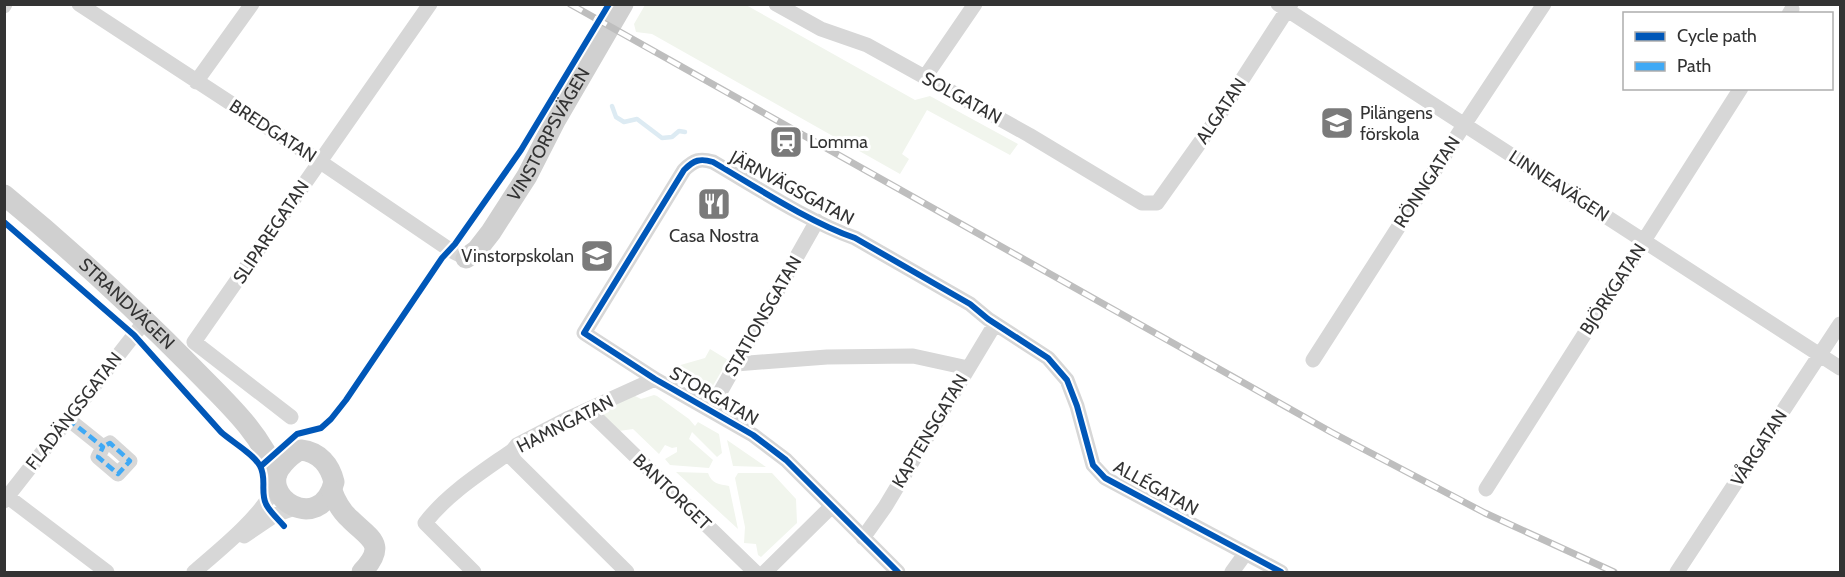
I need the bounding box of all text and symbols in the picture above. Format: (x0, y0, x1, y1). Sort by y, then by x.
legend (1623, 12, 1833, 90)
text: Cycle path (1677, 25, 1757, 47)
text: Path (1677, 55, 1711, 77)
street label: VINSTORPSVÄGEN (503, 64, 595, 205)
street label: SOLGATAN (918, 67, 1006, 129)
street label: ALGATAN (1191, 74, 1251, 148)
street label: BREDGATAN (225, 95, 321, 167)
place label: Pilängens förskola (1360, 102, 1433, 145)
school or university icon: Pilängens förskola (1319, 105, 1355, 141)
station icon: Lomma (768, 124, 804, 160)
place label: Lomma (809, 131, 868, 153)
street label: RÖNNGATAN (1389, 132, 1465, 232)
street label: LINNEAVÄGEN (1505, 145, 1613, 227)
street label: JÄRNVÄGSGATAN (725, 146, 858, 230)
street label: SLIPAREGATAN (228, 176, 314, 288)
restaurant icon: Casa Nostra (696, 186, 732, 222)
place label: Casa Nostra (669, 225, 759, 247)
school or university icon: Vinstorpskolan (579, 238, 615, 274)
street label: BJÖRKGATAN (1575, 239, 1651, 339)
place label: Vinstorpskolan (461, 245, 574, 267)
street label: STATIONSGATAN (720, 252, 806, 380)
street label: STRANDVÄGEN (74, 253, 179, 354)
street label: FLADÄNGSGATAN (21, 348, 127, 474)
street label: STORGATAN (666, 362, 762, 430)
street label: KAPTENSGATAN (887, 370, 973, 492)
street label: HAMNGATAN (513, 390, 617, 458)
street label: VÅRGATAN (1726, 406, 1792, 490)
street label: BANTORGET (628, 449, 716, 535)
street label: ALLÉGATAN (1110, 456, 1202, 520)

